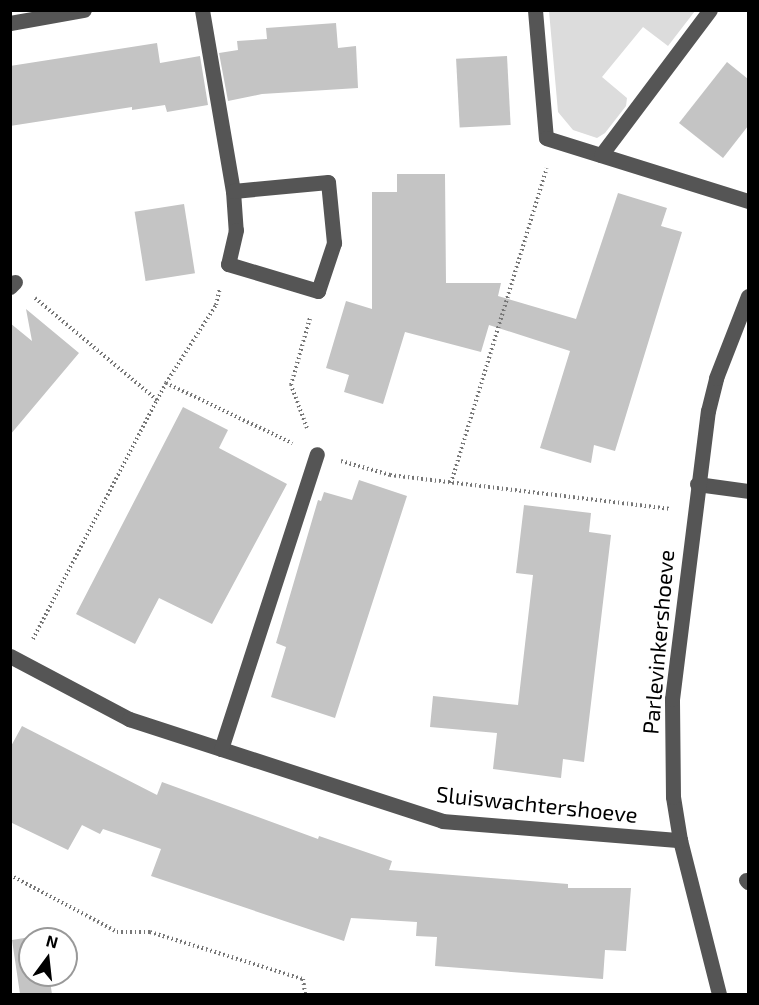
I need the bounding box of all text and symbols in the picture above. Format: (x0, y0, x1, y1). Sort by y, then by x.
street label: Parlevinkershoeve (637, 549, 679, 735)
street label: Sluiswachtershoeve (435, 780, 639, 828)
north arrow (18, 927, 78, 987)
text: N (44, 930, 60, 952)

